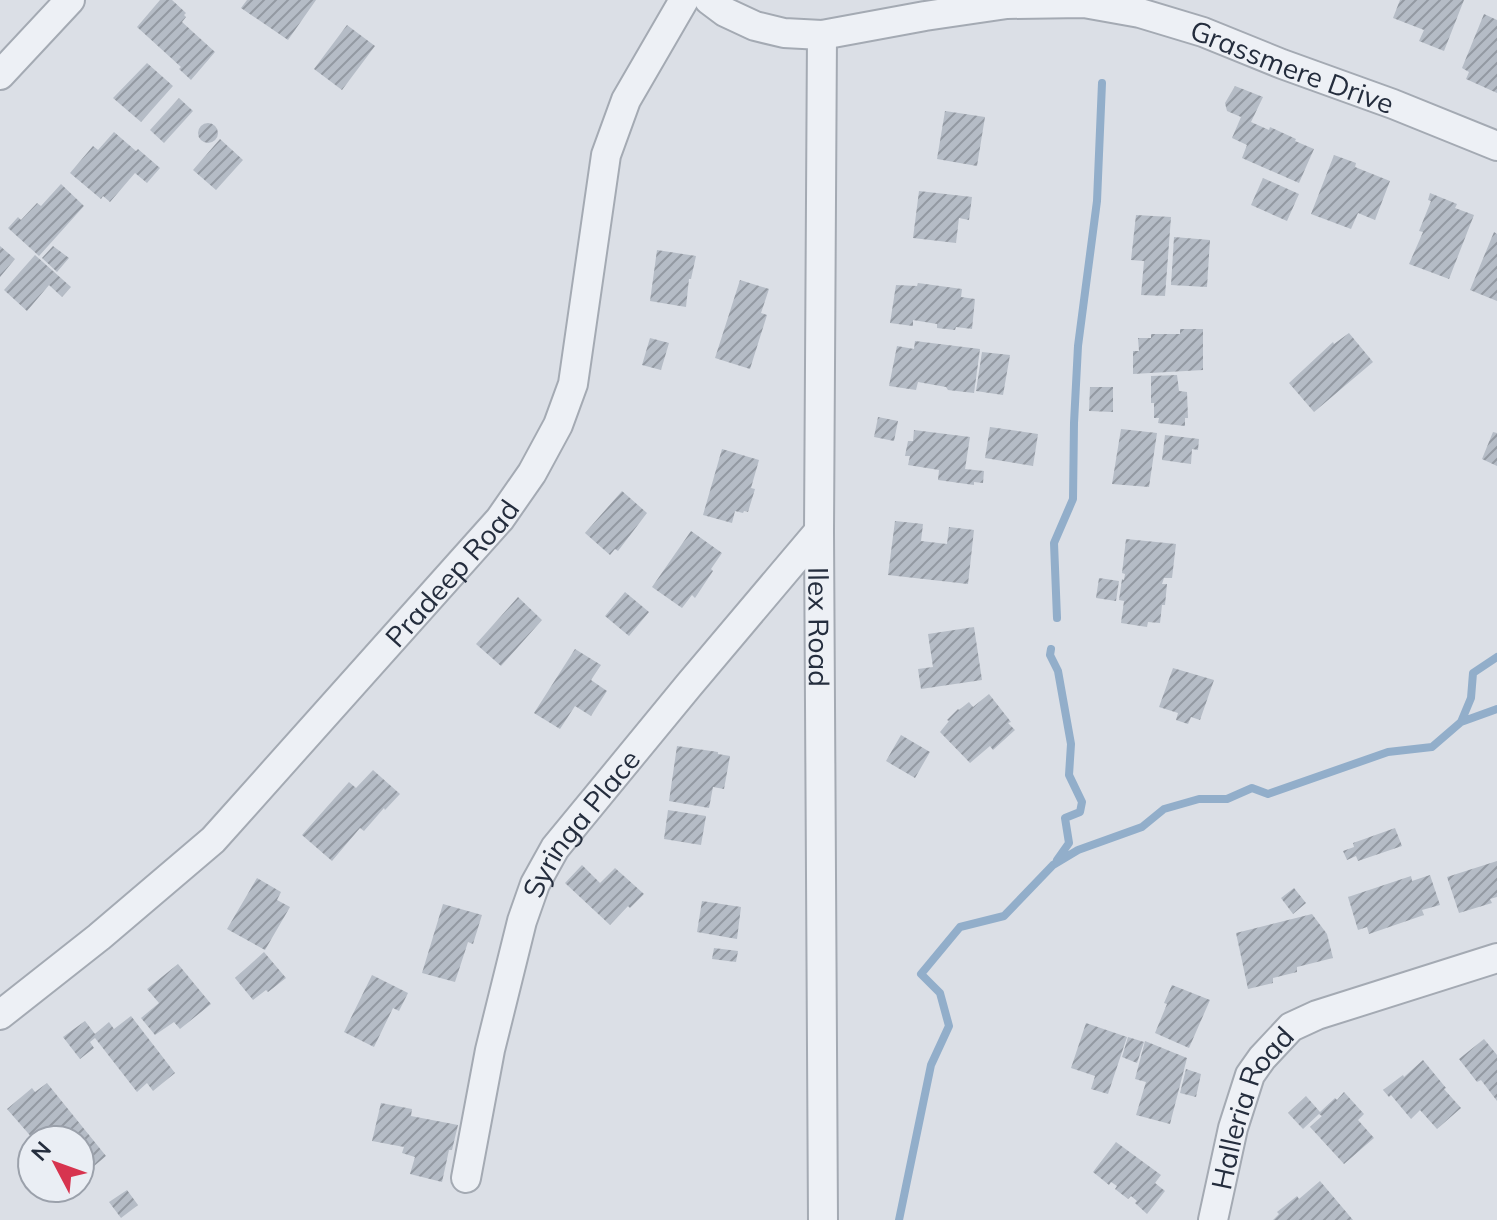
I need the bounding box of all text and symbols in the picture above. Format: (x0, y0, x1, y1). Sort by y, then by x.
street label: Grassmere Drive (1187, 12, 1399, 120)
street label: Pradeep Road (377, 492, 526, 653)
street label: Ilex Road (802, 567, 837, 687)
street label: Syringa Place (514, 742, 647, 902)
street label: Halleria Road (1203, 1019, 1300, 1193)
north arrow (16, 1124, 96, 1204)
text: N (25, 1135, 57, 1166)

